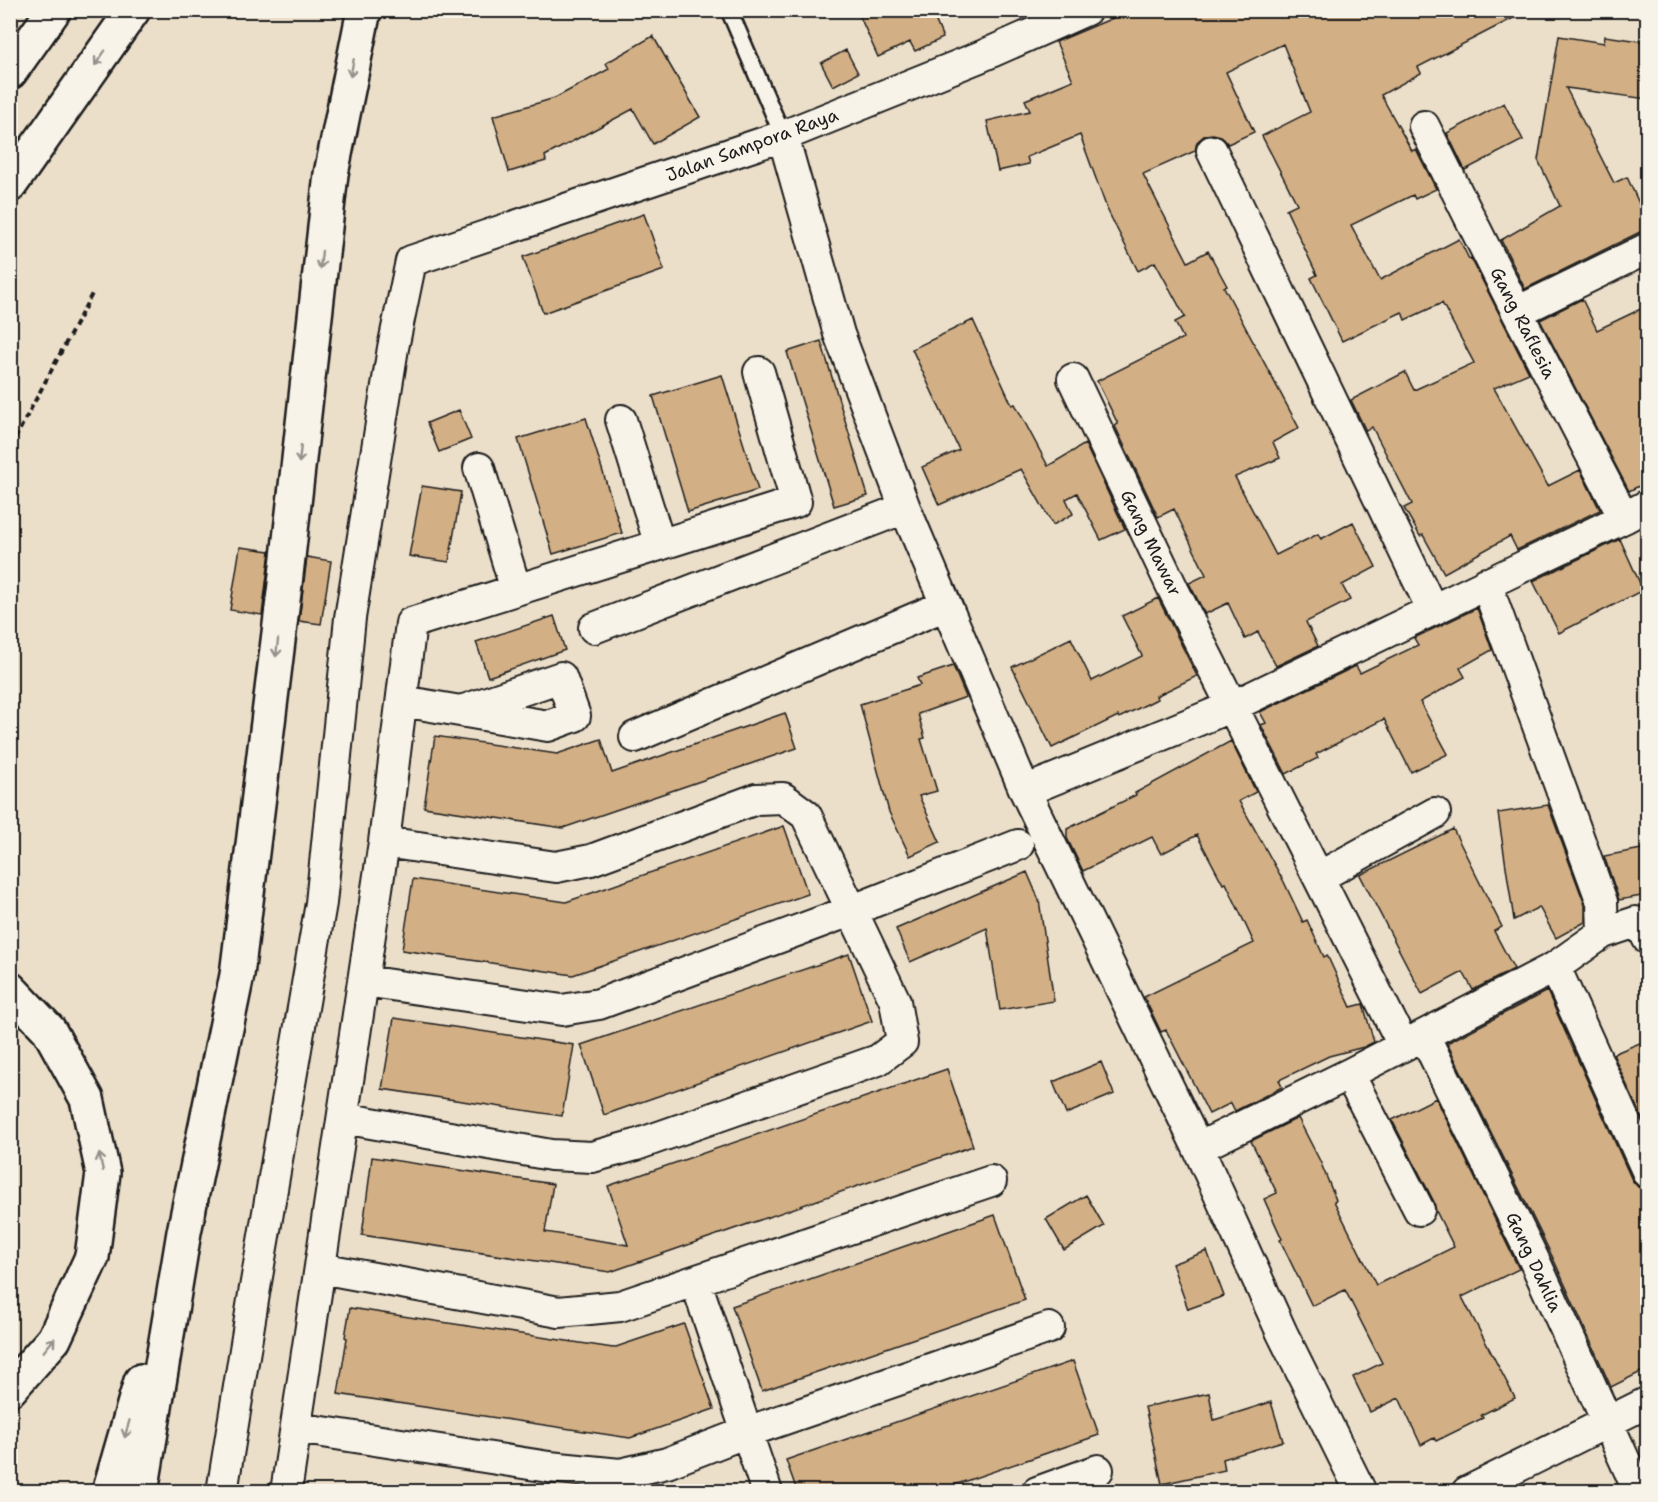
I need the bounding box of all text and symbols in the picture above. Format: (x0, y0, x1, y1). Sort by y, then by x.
one-way arrow (94, 50, 106, 66)
one-way arrow (346, 58, 357, 77)
street label: Jalan Sampora Raya (662, 103, 842, 187)
one-way arrow (315, 250, 326, 270)
street label: Gang Raflesia (1485, 263, 1561, 383)
one-way arrow (294, 444, 305, 463)
street label: Gang Mawar (1115, 486, 1187, 600)
one-way arrow (272, 637, 283, 657)
one-way arrow (94, 1152, 106, 1171)
street label: Gang Dahlia (1500, 1208, 1568, 1316)
one-way arrow (42, 1337, 55, 1353)
one-way arrow (121, 1420, 132, 1439)

